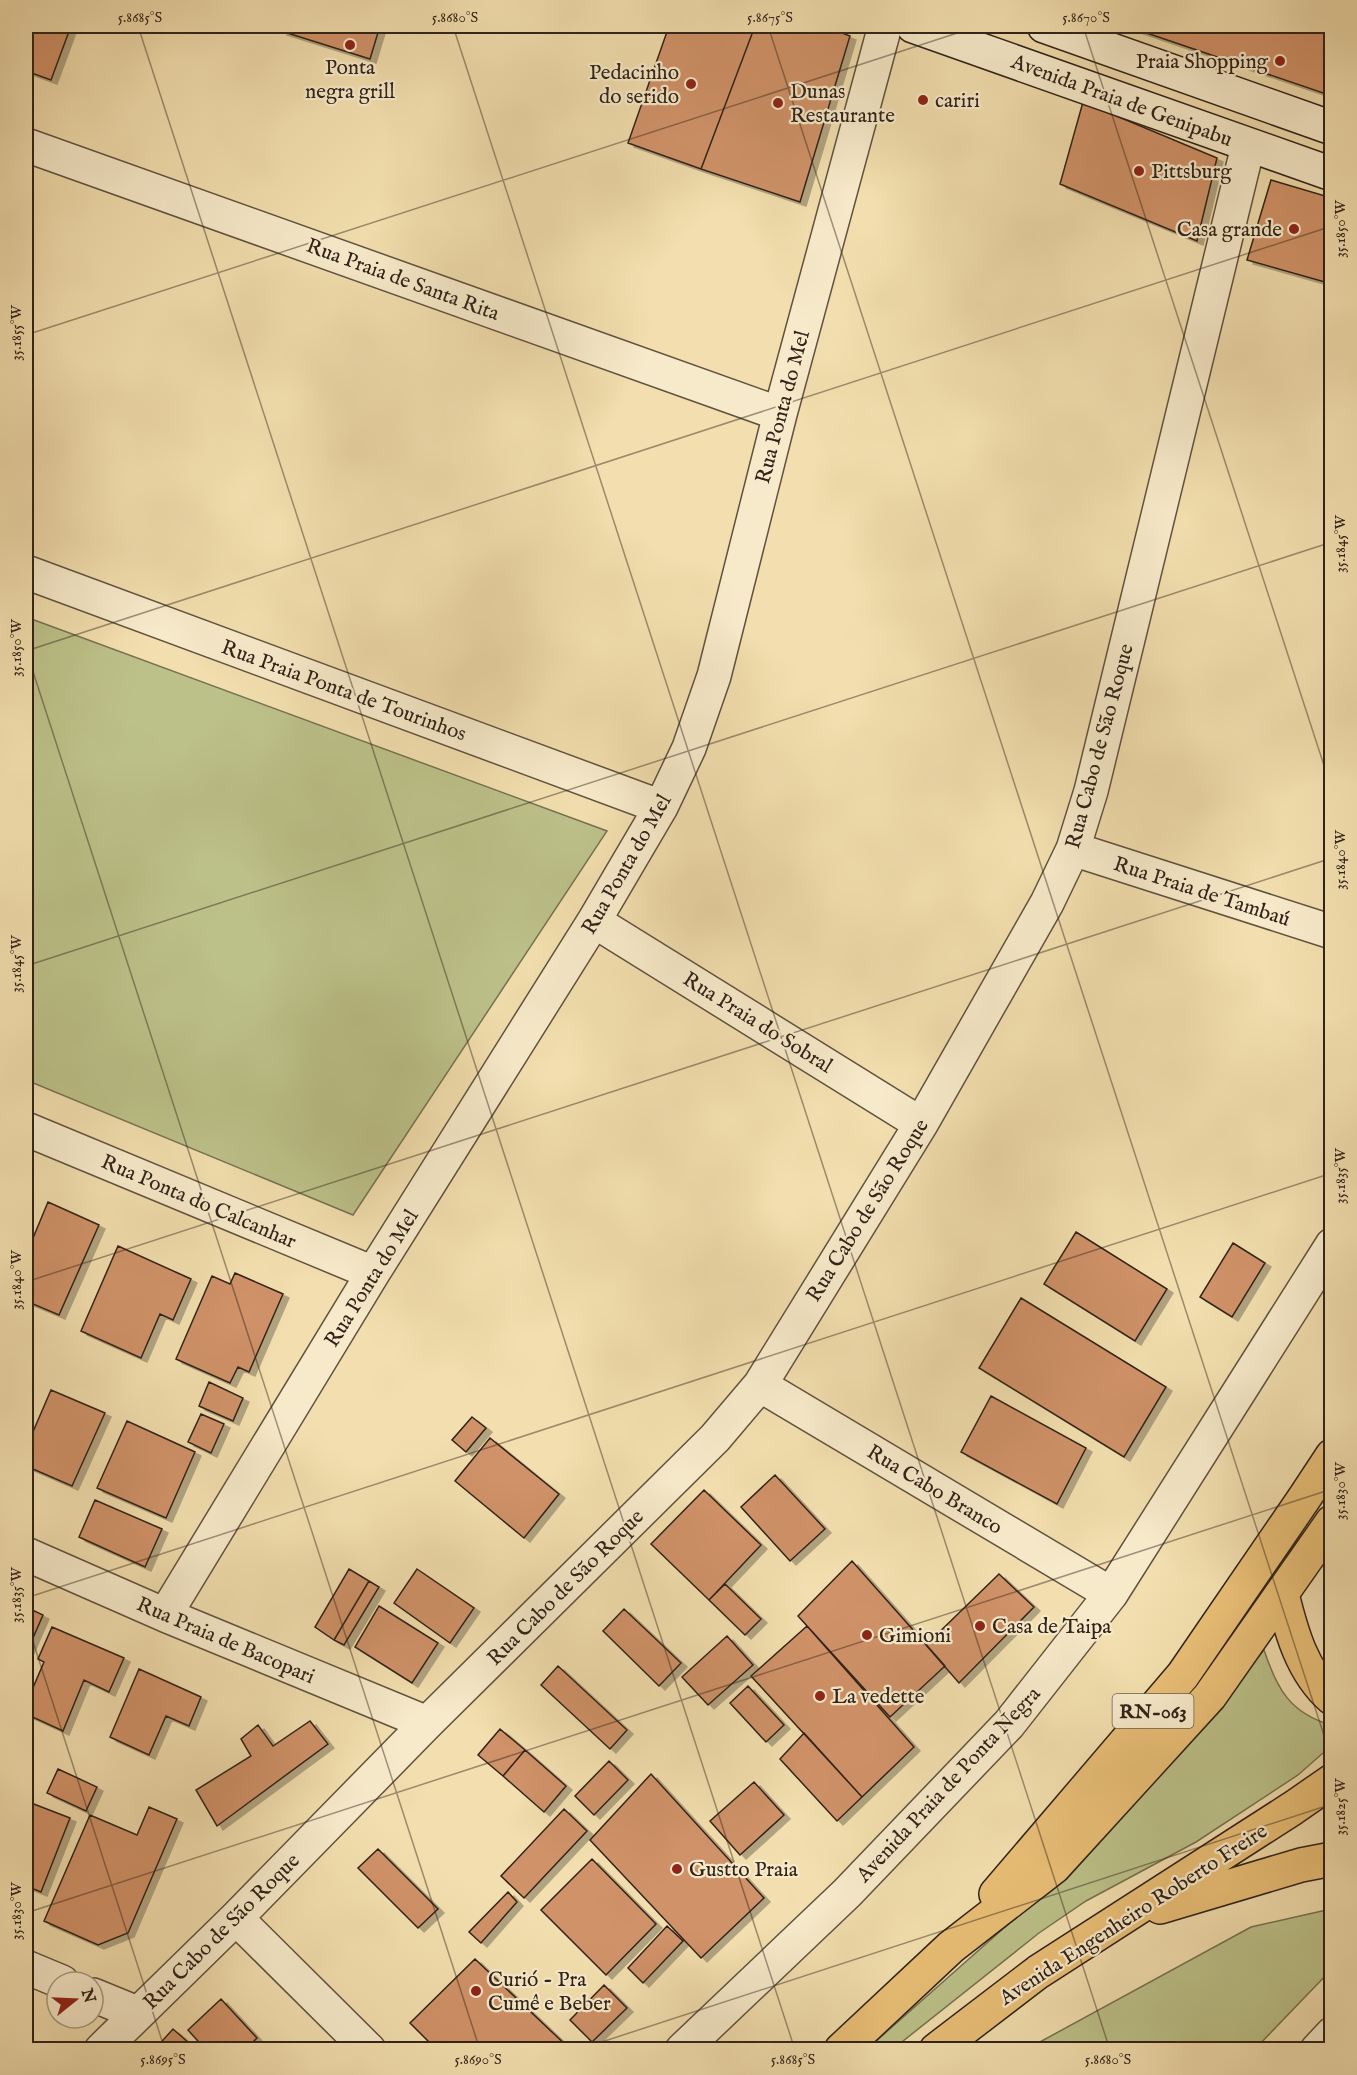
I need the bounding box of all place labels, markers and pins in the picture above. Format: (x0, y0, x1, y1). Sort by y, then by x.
marker: Ponta negra grill (343, 38, 357, 52)
place label: Praia Shopping (1136, 49, 1269, 76)
marker: Praia Shopping (1273, 54, 1287, 68)
place label: Ponta negra grill (305, 55, 395, 106)
place label: Pedacinho do serido (589, 60, 679, 111)
marker: Pedacinho do serido (684, 77, 698, 91)
place label: Dunas Restaurante (790, 79, 895, 130)
place label: cariri (935, 88, 980, 115)
marker: cariri (916, 93, 930, 107)
marker: Dunas Restaurante (771, 96, 785, 110)
place label: Pittsburg (1151, 159, 1232, 186)
marker: Pittsburg (1132, 164, 1146, 178)
place label: Casa grande (1177, 217, 1282, 244)
marker: Casa grande (1287, 222, 1301, 236)
place label: Casa de Taipa (992, 1614, 1112, 1641)
marker: Casa de Taipa (973, 1619, 987, 1633)
place label: Gimioni (879, 1623, 951, 1650)
marker: Gimioni (860, 1628, 874, 1642)
place label: La vedette (832, 1684, 925, 1711)
marker: La vedette (813, 1689, 827, 1703)
place label: Gustto Praia (689, 1857, 799, 1884)
marker: Gustto Praia (670, 1862, 684, 1876)
place label: Curió - Pra Cumê e Beber (488, 1967, 611, 2018)
marker: Curió - Pra Cumê e Beber (469, 1984, 483, 1998)

